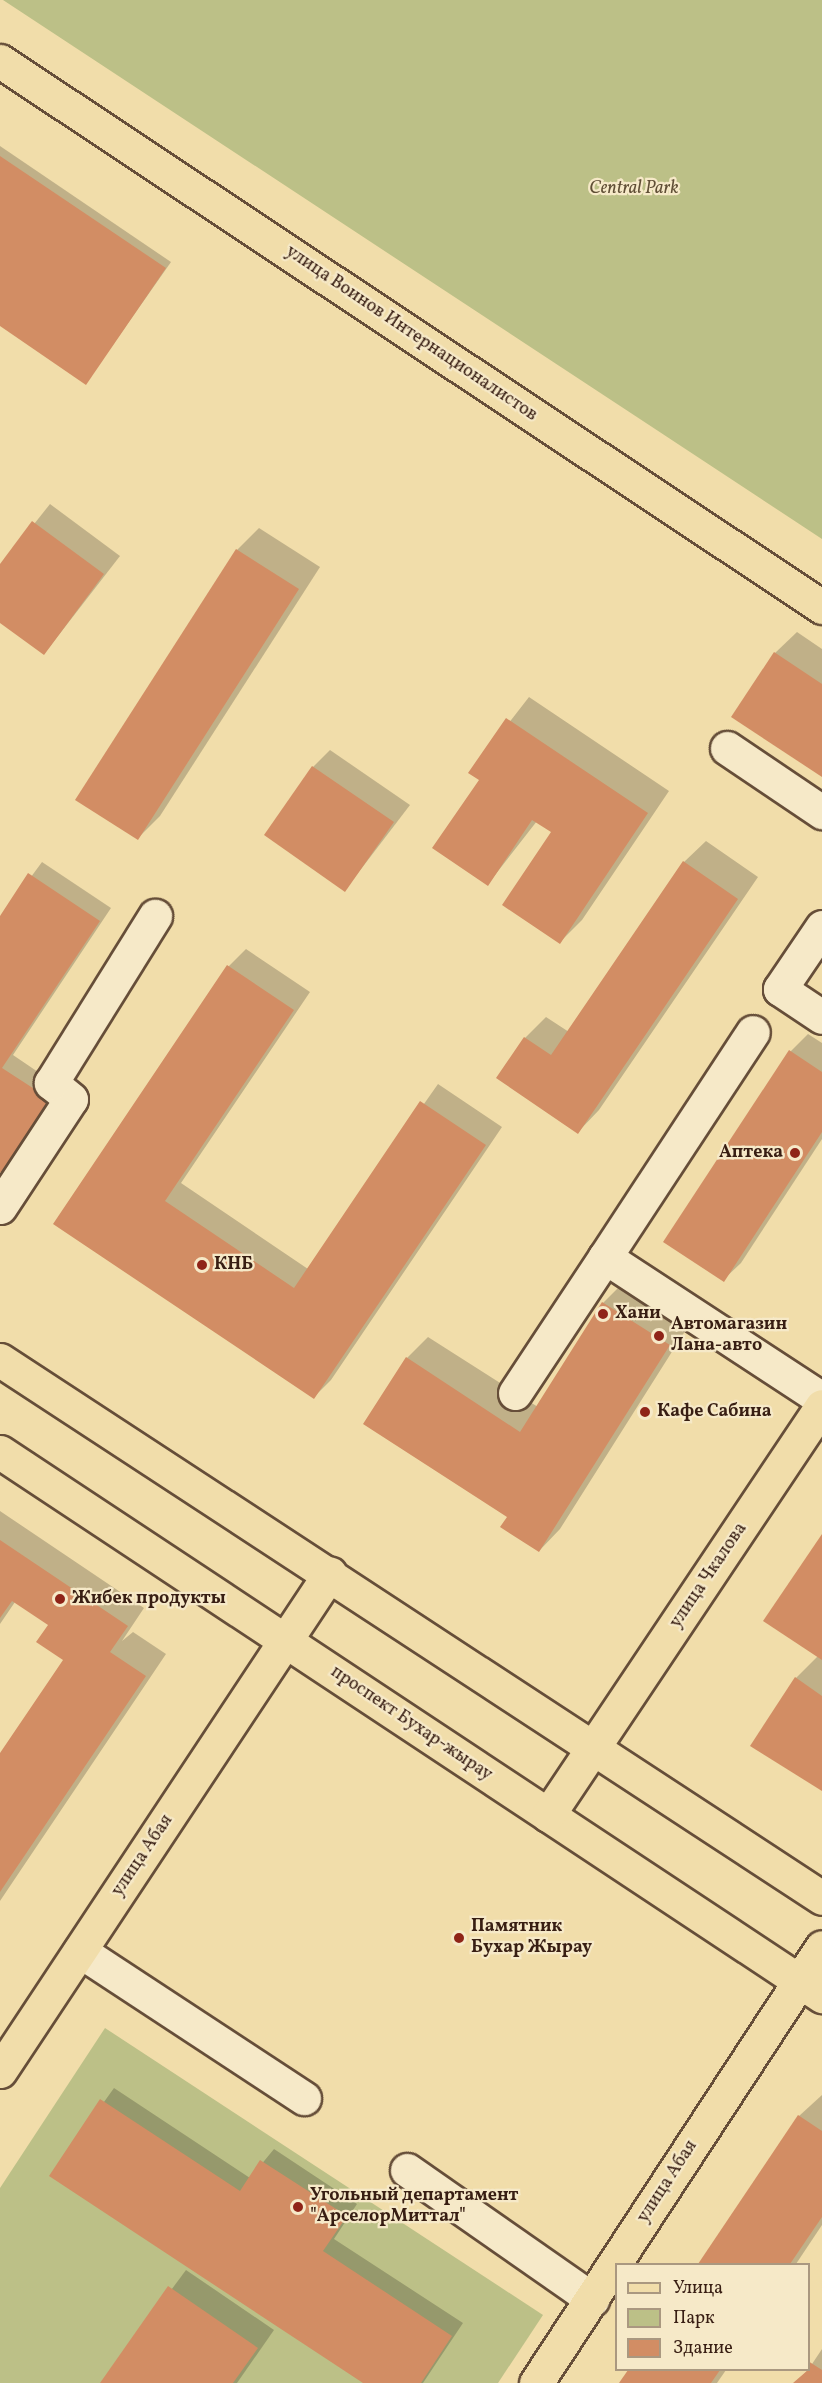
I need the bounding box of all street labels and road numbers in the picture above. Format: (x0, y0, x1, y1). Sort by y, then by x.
street label: улица Воинов Интернационалистов (281, 241, 541, 427)
street label: улица Чкалова (666, 1519, 752, 1633)
street label: проспект Бухар-жырау (326, 1662, 496, 1786)
street label: улица Абая (108, 1811, 178, 1901)
street label: улица Абая (633, 2137, 703, 2227)

